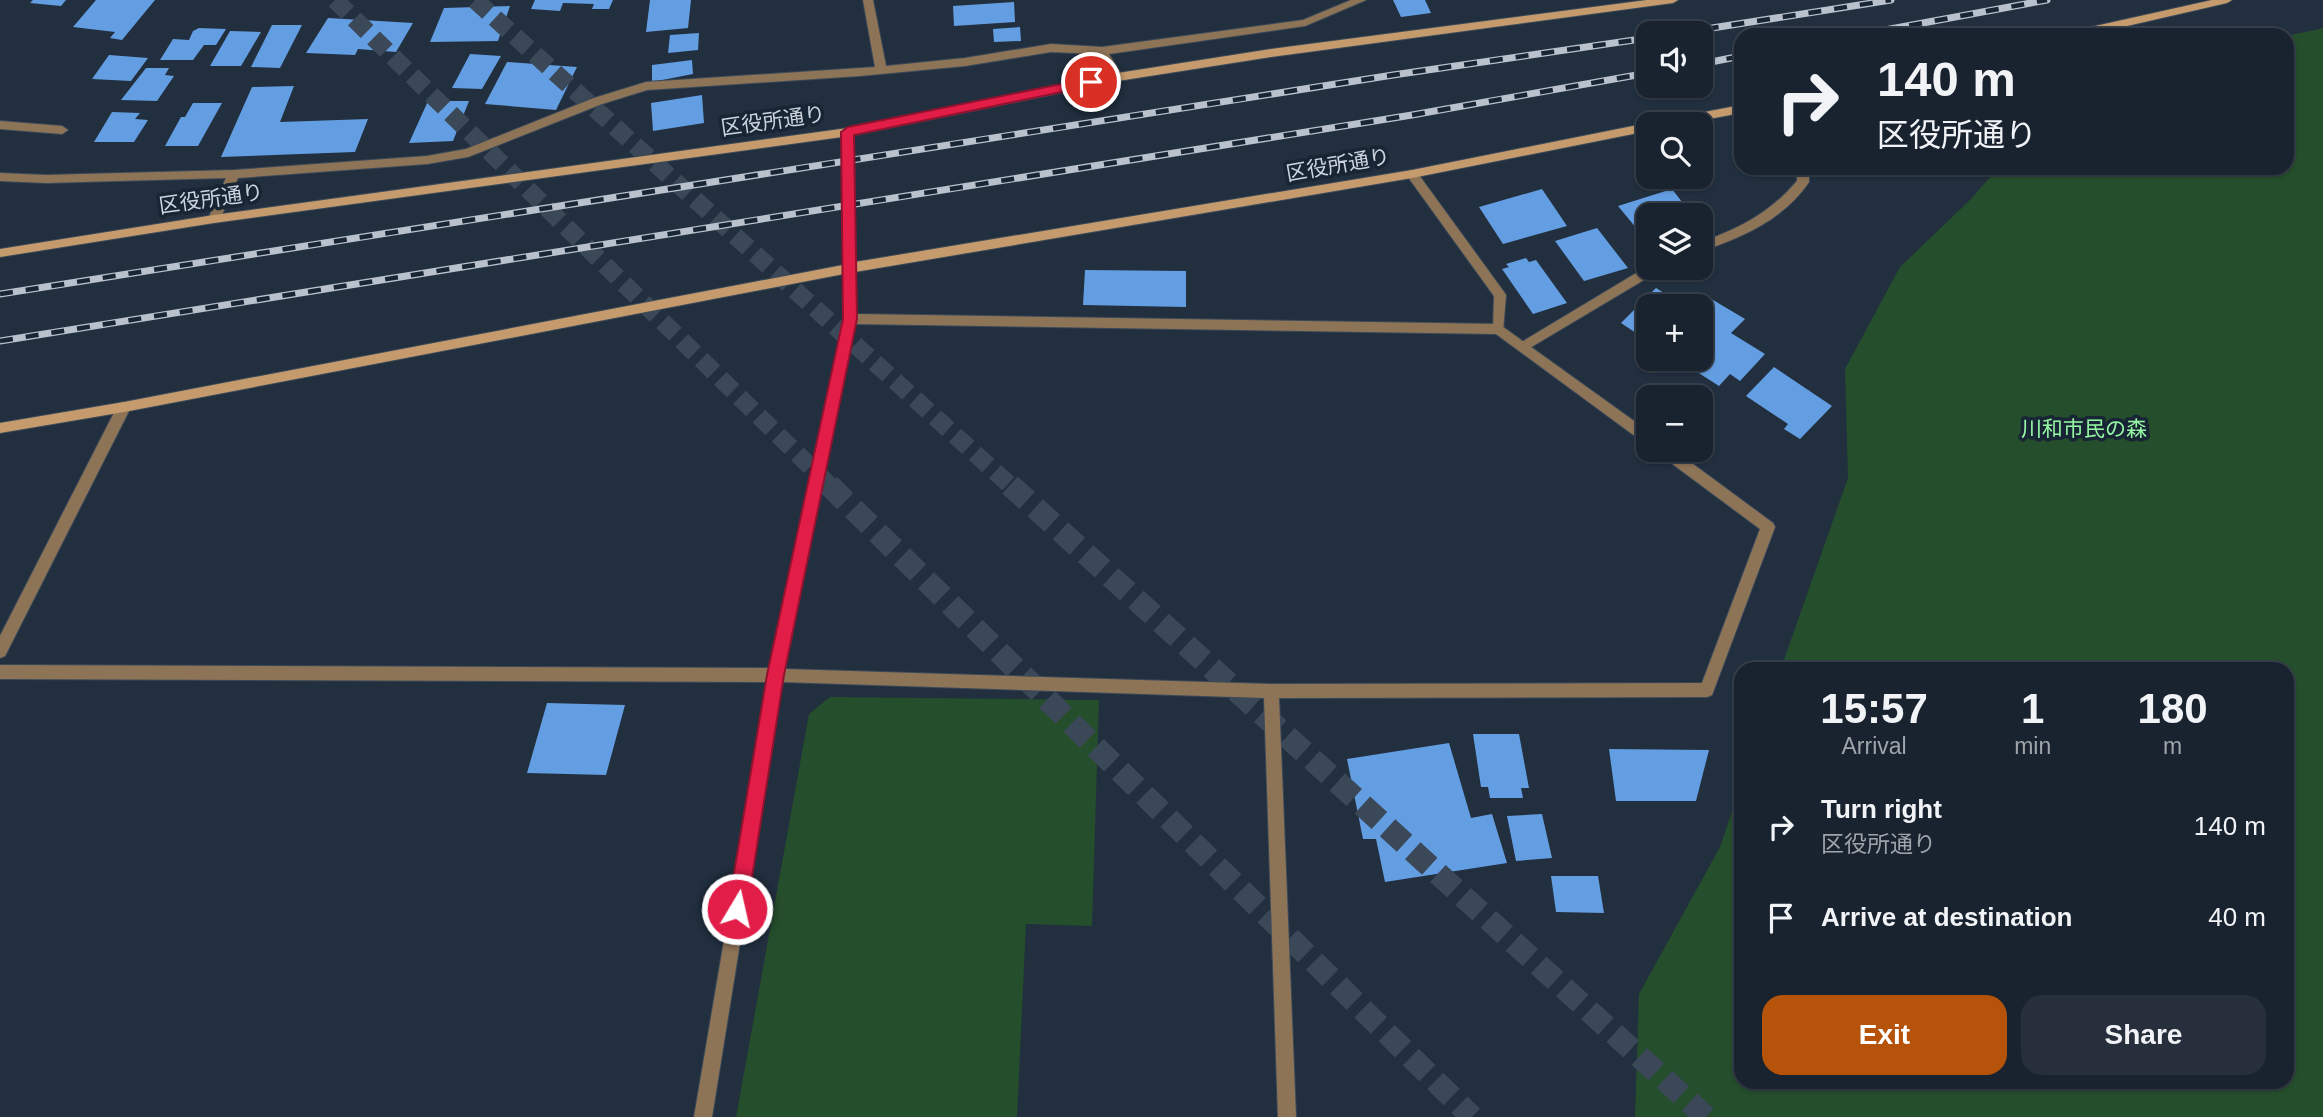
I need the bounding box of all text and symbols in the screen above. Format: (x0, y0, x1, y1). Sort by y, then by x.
map controls (1636, 21, 1713, 462)
button: sound (1636, 21, 1713, 98)
pin (1061, 52, 1121, 112)
text: 140 m (1877, 52, 2016, 106)
icon: right (1762, 56, 1853, 147)
icon: arrive (1072, 63, 1110, 101)
street label: 区役所通り (719, 102, 827, 139)
button: search (1636, 112, 1713, 189)
text: 区役所通り (1877, 117, 2037, 153)
street label: 区役所通り (1284, 144, 1392, 185)
street label: 区役所通り (157, 180, 265, 217)
button: layers (1636, 203, 1713, 280)
button: + (1636, 294, 1713, 371)
button: − (1636, 385, 1713, 462)
park label: 川和市民の森 (2021, 417, 2147, 440)
text: 15:57 (1820, 685, 1928, 732)
text: 1 (2021, 685, 2044, 732)
text: 180 (2138, 685, 2208, 732)
text: Arrival (1841, 733, 1907, 759)
text: min (2014, 733, 2051, 759)
text: m (2163, 733, 2182, 759)
text: Turn right (1821, 794, 1942, 824)
icon: right (1762, 808, 1800, 846)
text: 140 m (2194, 811, 2266, 841)
text: 区役所通り (1821, 831, 1936, 857)
position arrow (700, 872, 774, 946)
icon: arrive (1762, 899, 1800, 937)
text: Arrive at destination (1821, 902, 2072, 932)
text: 40 m (2208, 902, 2266, 932)
button: Exit (1762, 995, 2007, 1075)
button: Share (2021, 995, 2266, 1075)

